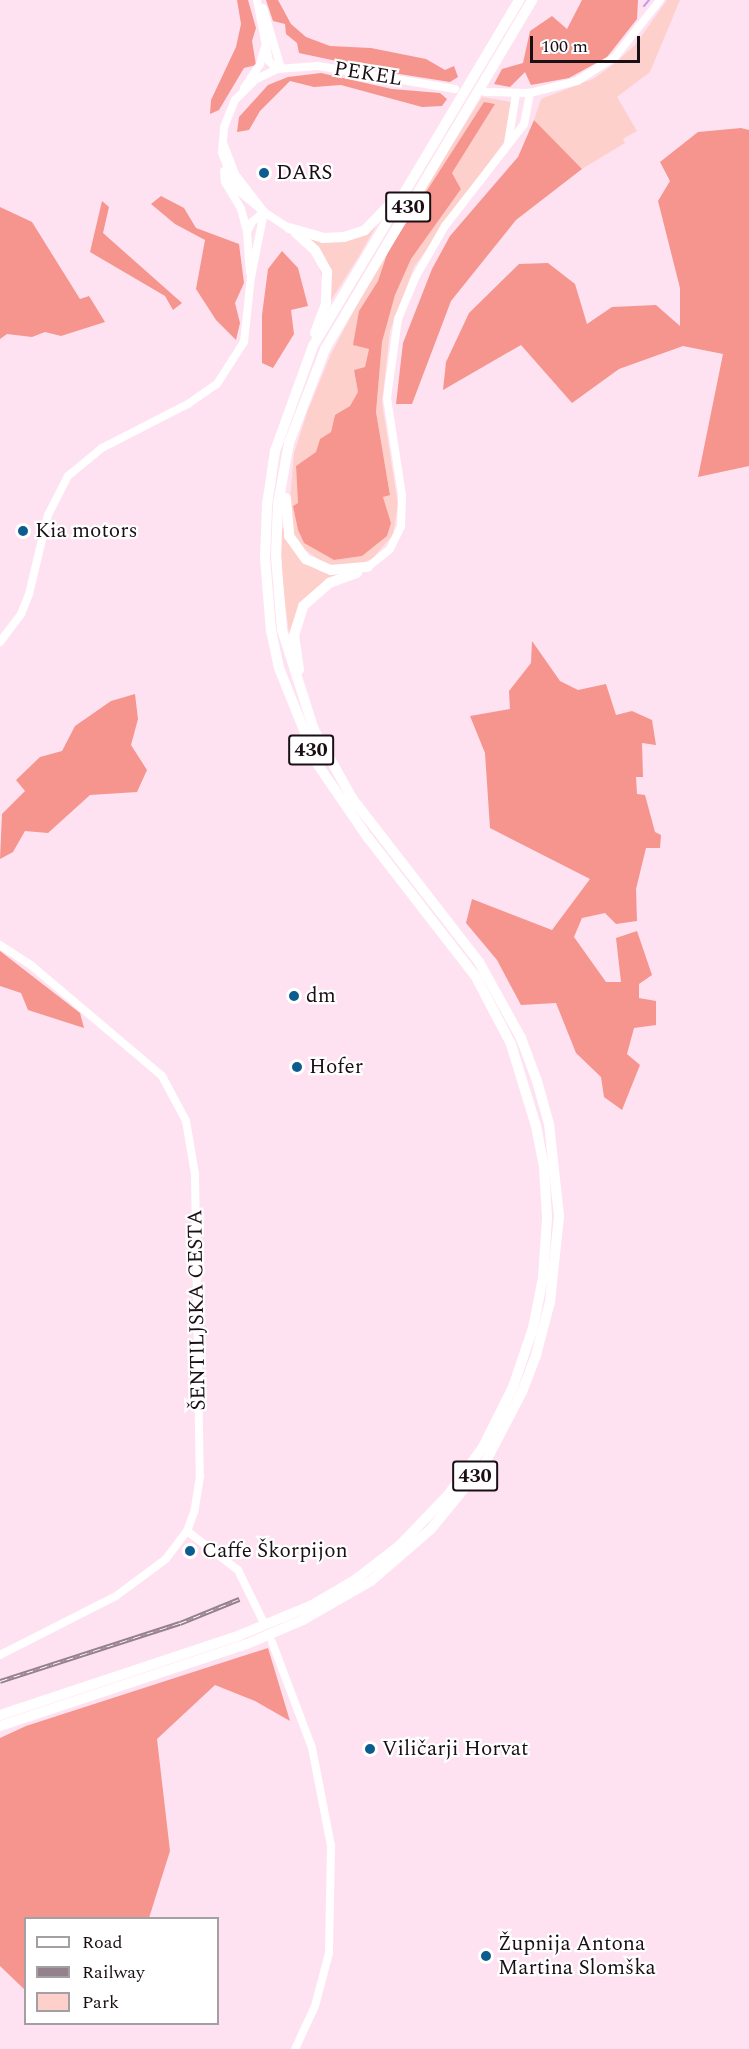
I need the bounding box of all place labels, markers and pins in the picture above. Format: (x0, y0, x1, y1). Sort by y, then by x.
place label: DARS (276, 160, 332, 186)
marker: DARS (257, 166, 271, 180)
place label: Kia motors (35, 518, 138, 544)
marker: Kia motors (16, 524, 30, 538)
place label: dm (306, 983, 336, 1009)
marker: dm (287, 989, 301, 1003)
place label: Hofer (309, 1054, 363, 1080)
marker: Hofer (290, 1060, 304, 1074)
place label: Caffe Škorpijon (202, 1538, 348, 1564)
marker: Caffe Škorpijon (183, 1544, 197, 1558)
place label: Viličarji Horvat (382, 1736, 528, 1762)
marker: Viličarji Horvat (363, 1742, 377, 1756)
place label: Župnija Antona Martina Slomška (498, 1931, 656, 1981)
marker: Župnija Antona Martina Slomška (479, 1949, 493, 1963)

